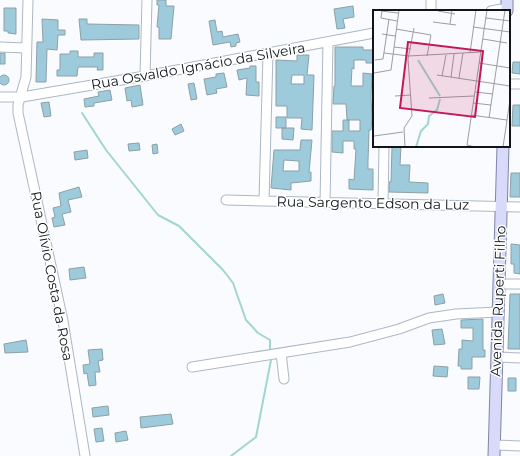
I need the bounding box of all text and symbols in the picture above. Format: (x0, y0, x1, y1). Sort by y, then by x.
inset map (373, 10, 510, 147)
street label: Rua Osvaldo Ignácio da Silveira (90, 38, 306, 94)
street label: Rua Olívio Costa da Rosa (27, 190, 77, 362)
street label: Rua Sargento Edson da Luz (276, 192, 470, 214)
street label: Avenida Ruperti Filho (486, 225, 510, 377)

